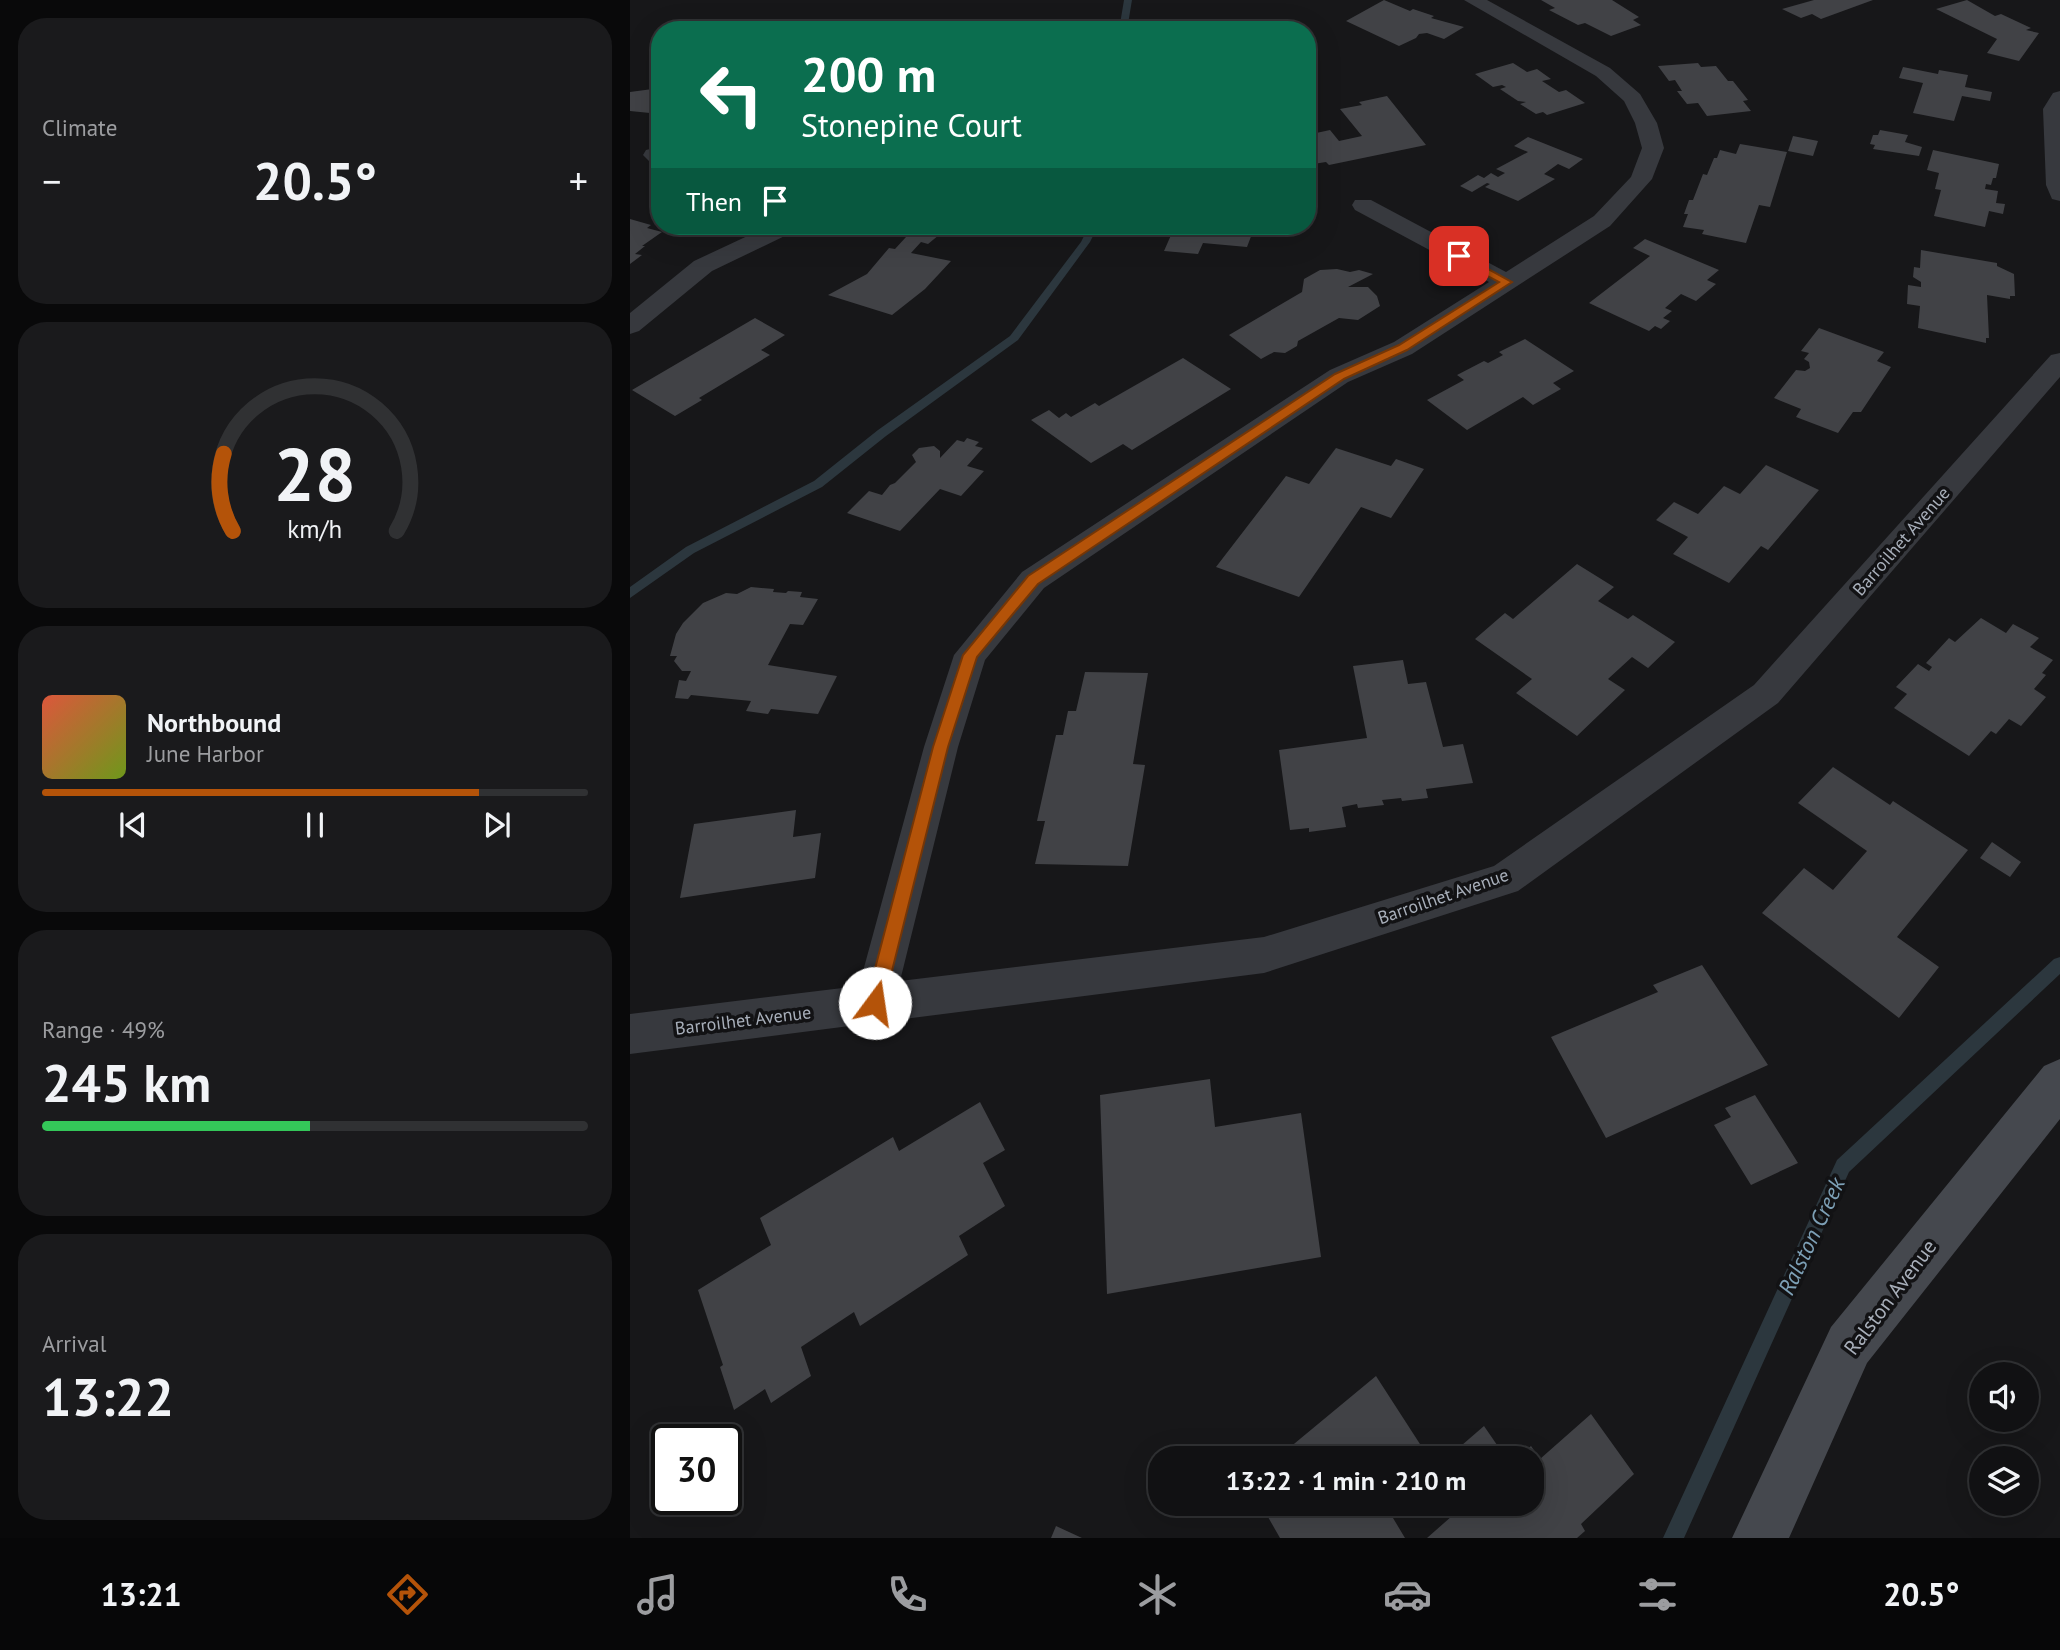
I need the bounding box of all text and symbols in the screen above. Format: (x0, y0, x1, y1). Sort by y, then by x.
text: 200 m (801, 42, 936, 106)
icon: left (686, 49, 777, 140)
text: Stonepine Court (801, 104, 1022, 146)
text: Climate (42, 113, 117, 142)
text: 20.5° (253, 147, 377, 214)
text: − (42, 156, 61, 205)
text: + (569, 156, 588, 205)
icon: arrive (756, 182, 794, 220)
text: Then (686, 185, 742, 218)
pin (1429, 226, 1489, 286)
icon: arrive (1440, 237, 1478, 275)
text: 28 (274, 427, 356, 521)
street label: Barroilhet Avenue (1847, 482, 1955, 600)
text: km/h (288, 513, 342, 545)
text: Northbound (147, 706, 281, 739)
text: June Harbor (147, 739, 264, 768)
icon: previous (114, 806, 152, 844)
icon: pause (296, 806, 334, 844)
icon: next (478, 806, 516, 844)
street label: Barroilhet Avenue (1375, 863, 1511, 929)
position arrow (838, 966, 912, 1040)
street label: Barroilhet Avenue (674, 1000, 812, 1040)
text: Range · 49% (42, 1015, 165, 1044)
text: 245 km (42, 1049, 211, 1116)
water label: Ralston Creek (1771, 1171, 1852, 1299)
street label: Ralston Avenue (1838, 1234, 1942, 1360)
text: Arrival (42, 1329, 106, 1358)
map controls (1969, 1362, 2039, 1516)
button: sound (1969, 1362, 2039, 1432)
text: 13:22 (42, 1363, 174, 1430)
speed limit sign: 30 (651, 1424, 742, 1515)
button: layers (1969, 1446, 2039, 1516)
text: 13:22 · 1 min · 210 m (1226, 1464, 1466, 1497)
icon: directions (383, 1570, 432, 1619)
icon: music (633, 1570, 682, 1619)
icon: phone (883, 1570, 932, 1619)
icon: climate (1133, 1570, 1182, 1619)
icon: car (1383, 1570, 1432, 1619)
icon: filters (1633, 1570, 1682, 1619)
text: 13:21 (101, 1573, 182, 1615)
text: 20.5° (1883, 1573, 1959, 1615)

